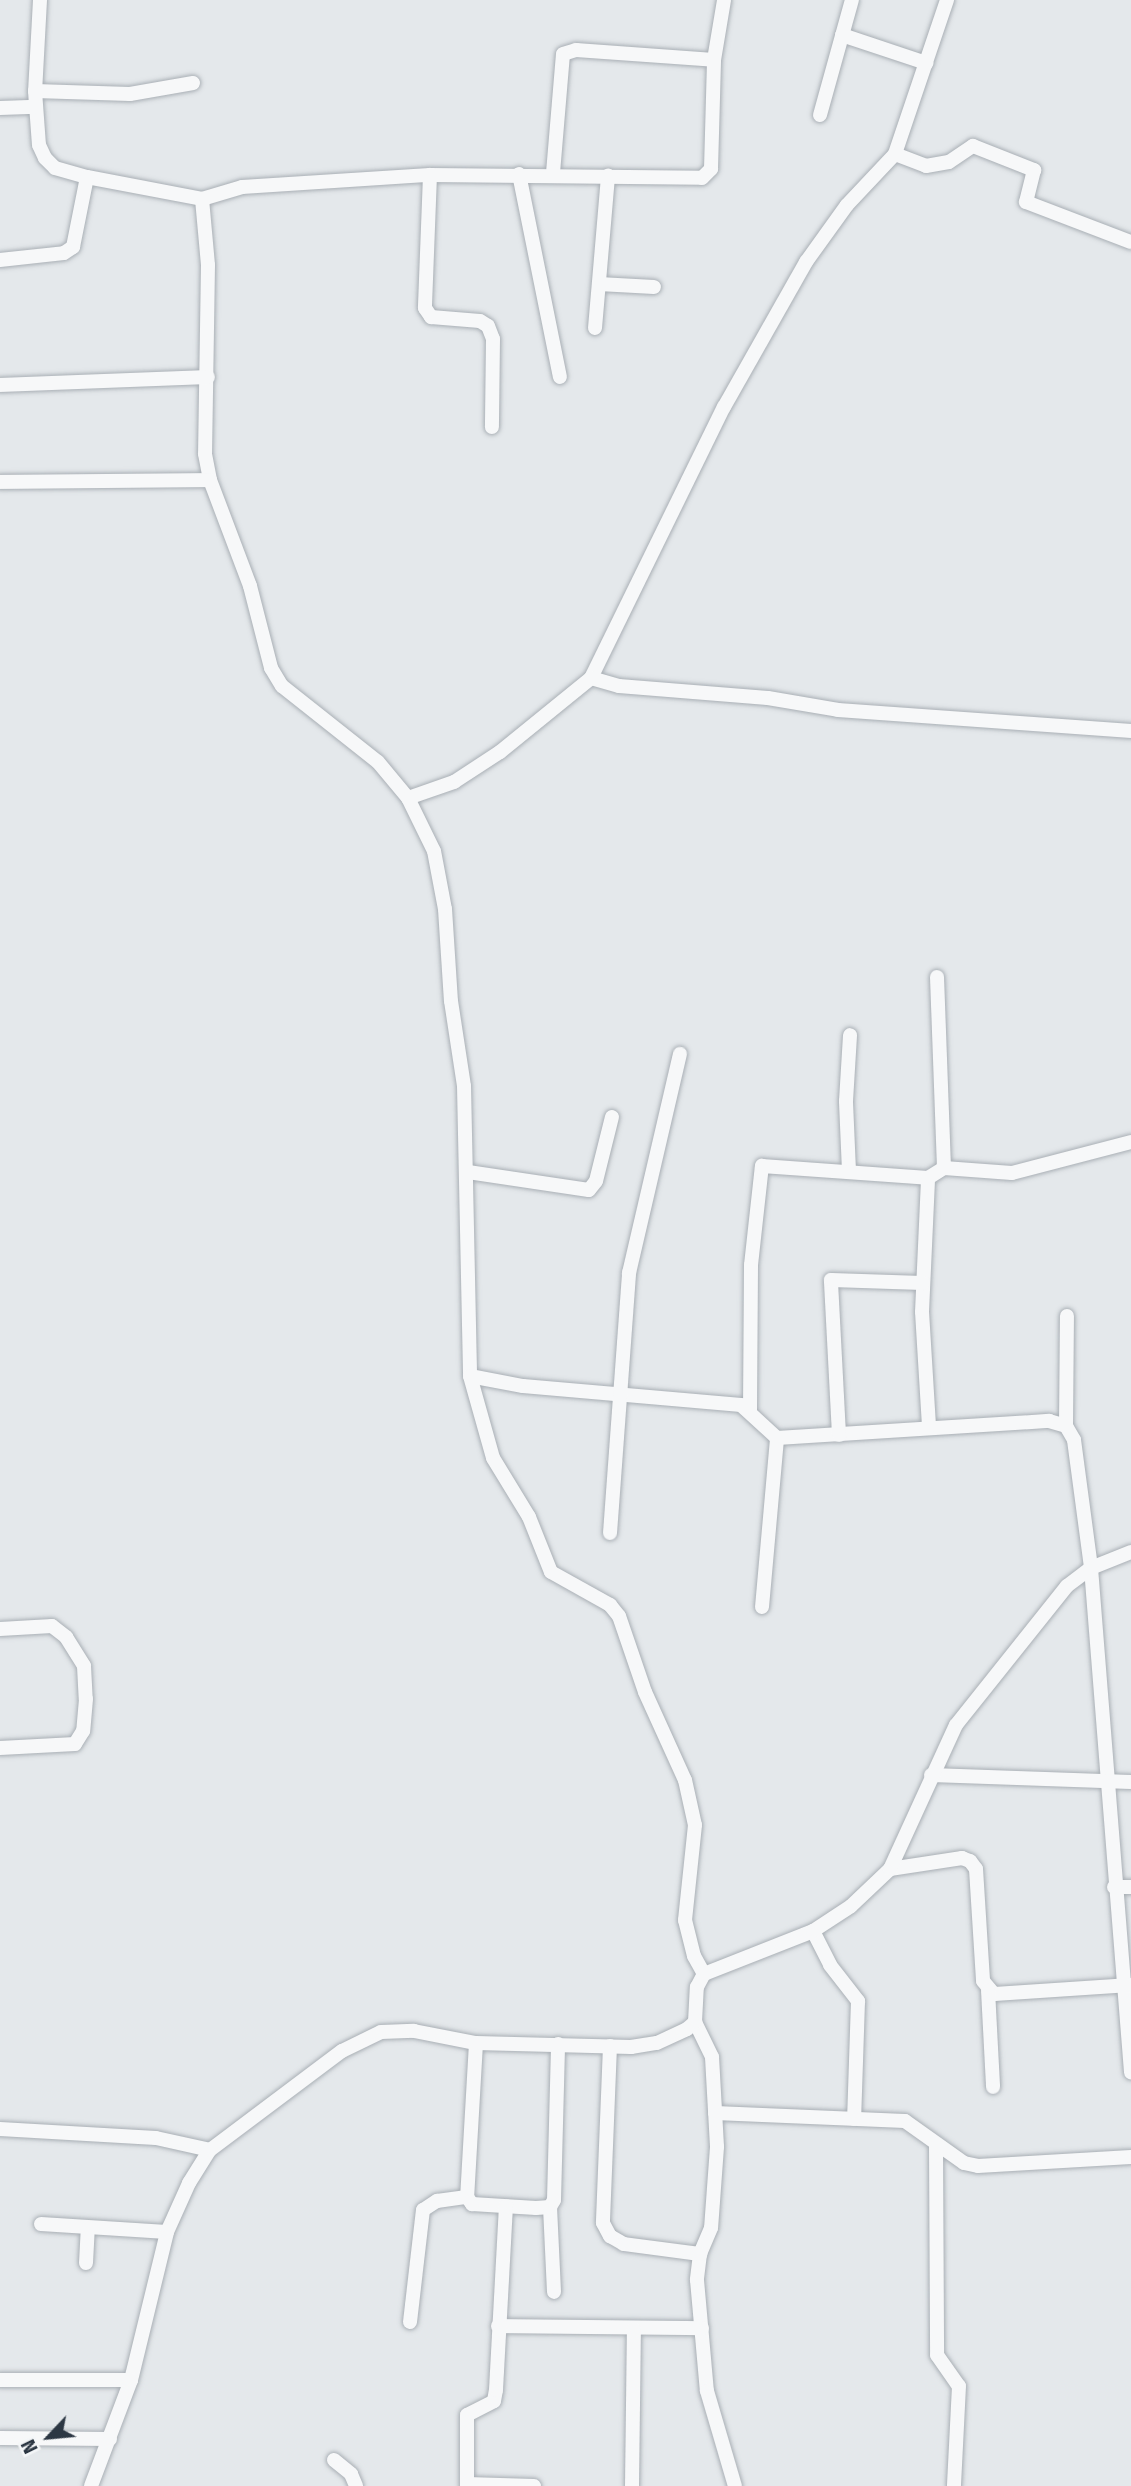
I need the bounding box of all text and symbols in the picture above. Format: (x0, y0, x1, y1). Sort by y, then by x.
north arrow (14, 2402, 84, 2472)
text: N (17, 2436, 43, 2457)

